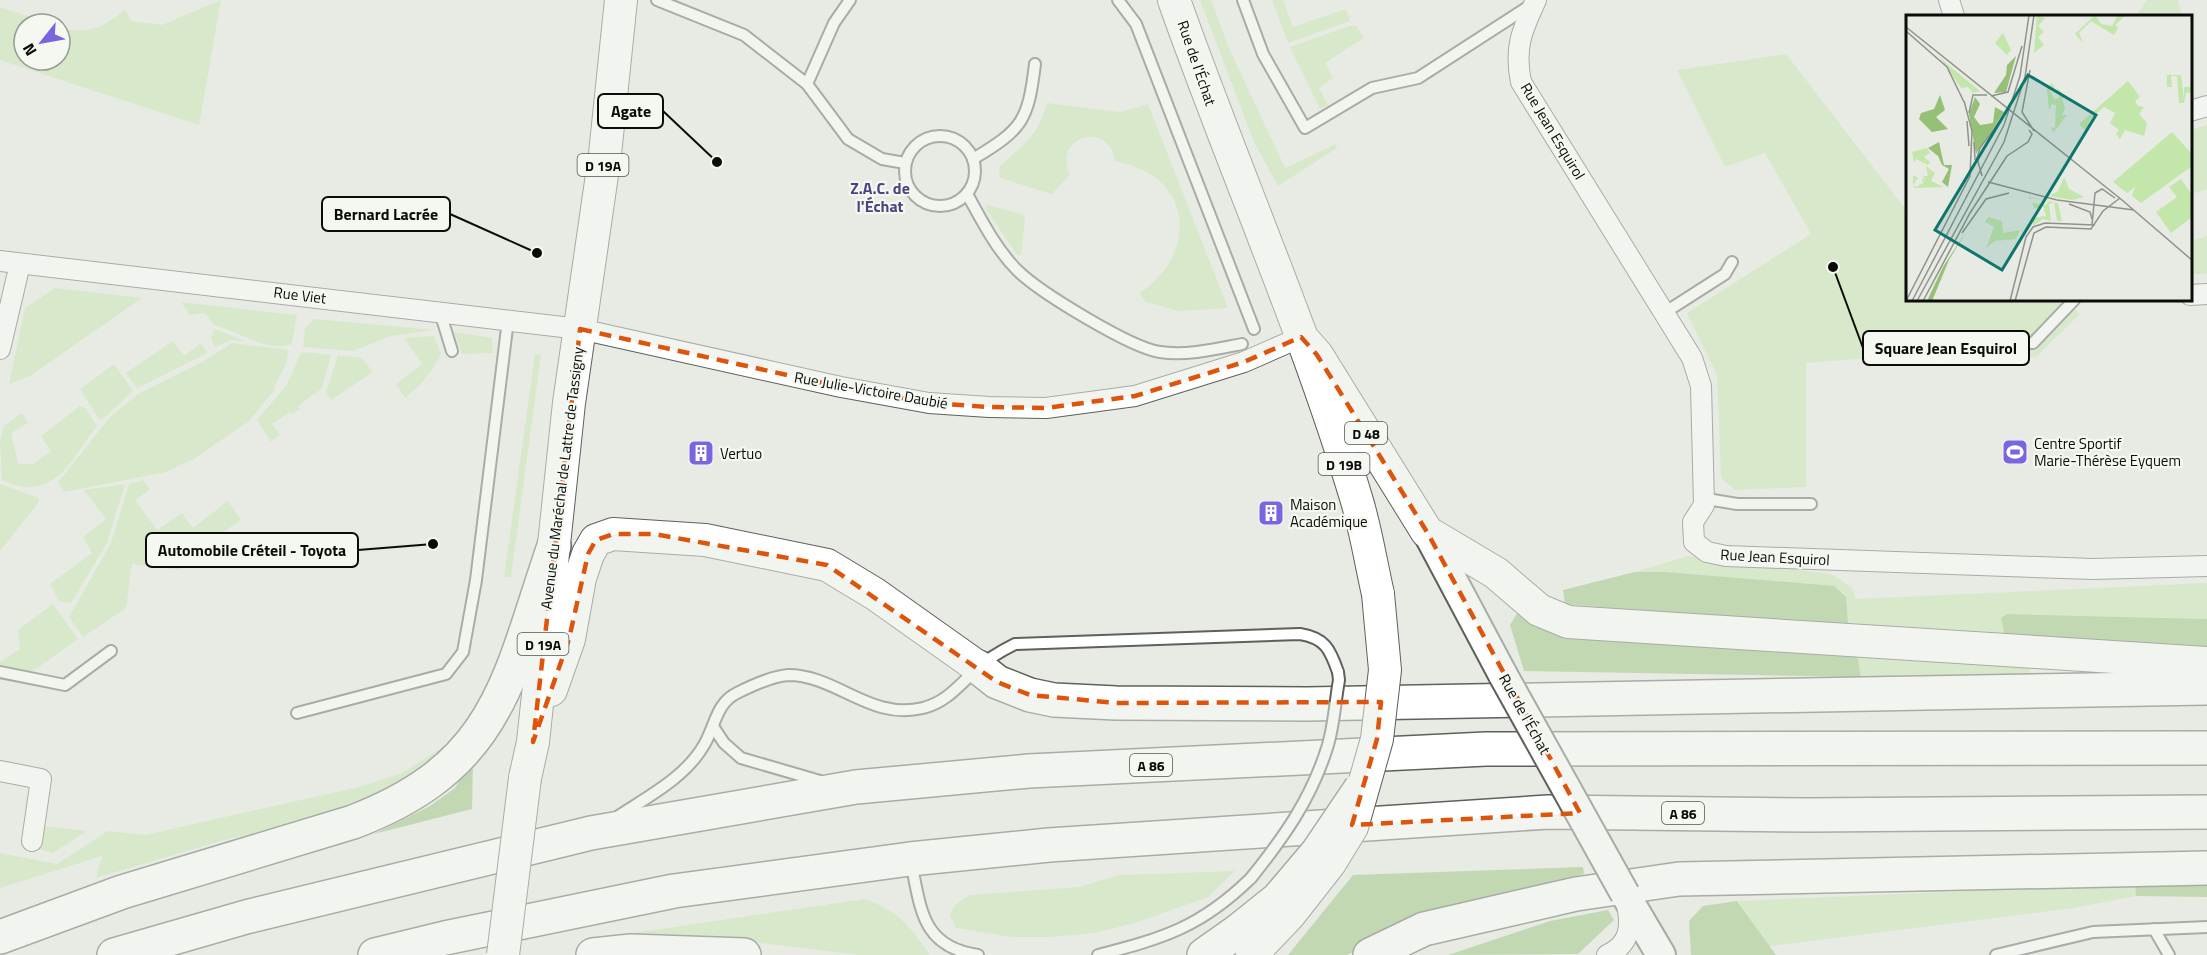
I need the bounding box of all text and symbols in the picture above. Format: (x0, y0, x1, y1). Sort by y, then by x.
north arrow (12, 12, 72, 72)
inset map (1906, 15, 2192, 302)
street label: Rue de l'Échat (1172, 17, 1223, 109)
text: N (16, 39, 42, 61)
street label: Rue Jean Esquirol (1515, 78, 1591, 184)
callout: Agate (598, 94, 663, 128)
text: Agate (611, 99, 651, 123)
road number: D 19A (578, 154, 628, 176)
district label: Z.A.C. de l'Échat (850, 176, 910, 218)
callout: Bernard Lacrée (322, 197, 450, 231)
text: Bernard Lacrée (334, 202, 438, 226)
street label: Rue Viet (272, 280, 328, 310)
callout: Square Jean Esquirol (1863, 331, 2029, 365)
text: Square Jean Esquirol (1875, 336, 2017, 360)
street label: Avenue du Maréchal de Lattre de Tassigny (534, 346, 590, 610)
street label: Rue Julie-Victoire Daubié (792, 365, 950, 415)
road number: D 48 (1345, 422, 1387, 444)
place label: Centre Sportif Marie-Thérèse Eyquem (2034, 432, 2181, 472)
sports icon: Centre Sportif Marie-Thérèse Eyquem (2000, 437, 2030, 467)
building icon: Vertuo (686, 438, 716, 468)
place label: Vertuo (720, 442, 762, 465)
road number: D 19B (1318, 453, 1370, 475)
place label: Maison Académique (1290, 493, 1368, 533)
building icon: Maison Académique (1256, 498, 1286, 528)
callout: Automobile Créteil - Toyota (146, 533, 358, 567)
text: Automobile Créteil - Toyota (158, 538, 346, 562)
street label: Rue Jean Esquirol (1720, 543, 1830, 571)
road number: D 19A (518, 633, 568, 655)
street label: Rue de l'Échat (1493, 670, 1557, 759)
road number: A 86 (1130, 754, 1172, 776)
road number: A 86 (1662, 802, 1704, 824)

